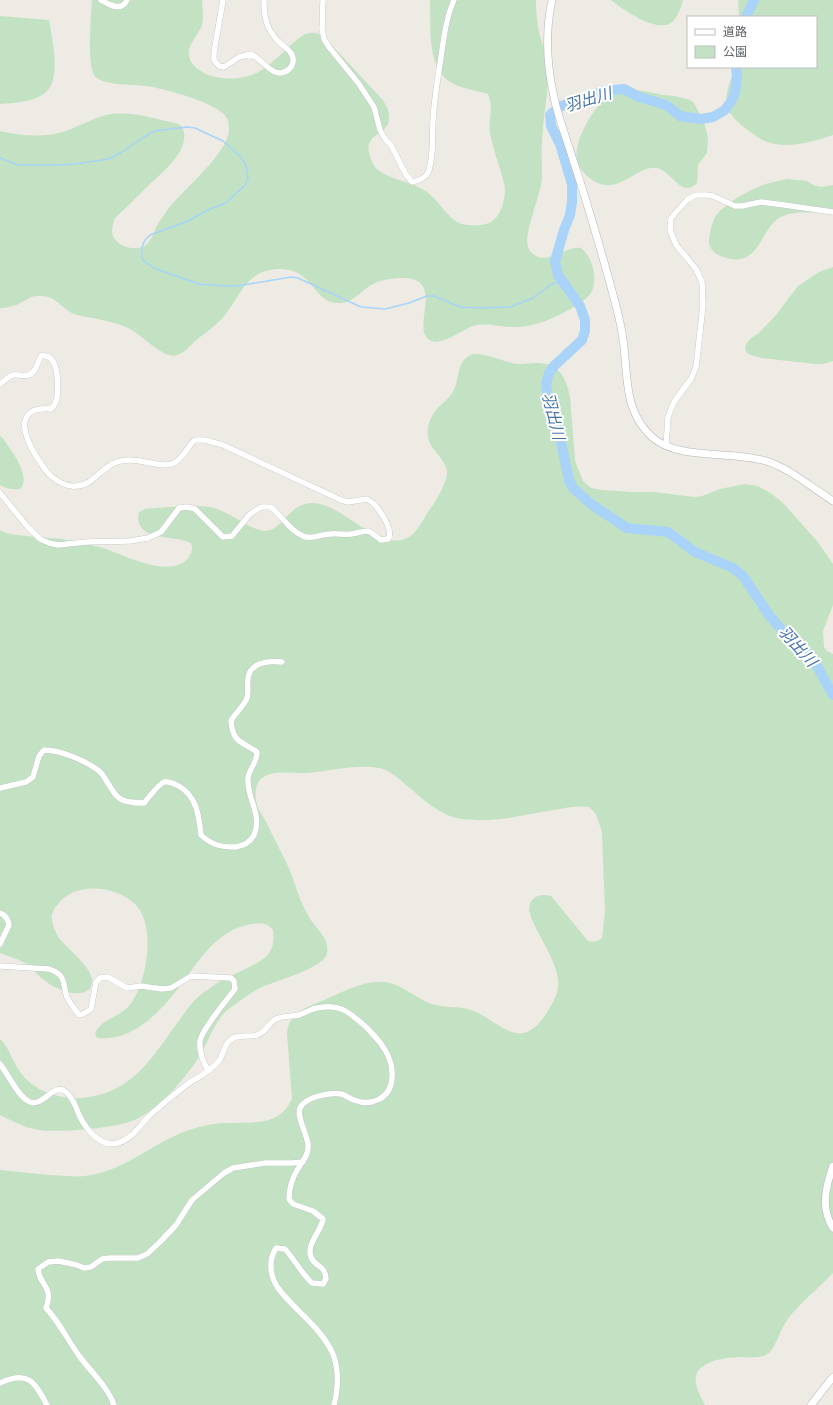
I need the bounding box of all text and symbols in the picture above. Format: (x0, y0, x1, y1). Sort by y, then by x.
legend (687, 16, 817, 68)
text: 道路 (723, 22, 747, 41)
text: 公園 (723, 42, 747, 61)
water label: 羽出川 (562, 80, 616, 117)
water label: 羽出川 (537, 390, 572, 444)
water label: 羽出川 (773, 620, 824, 673)

